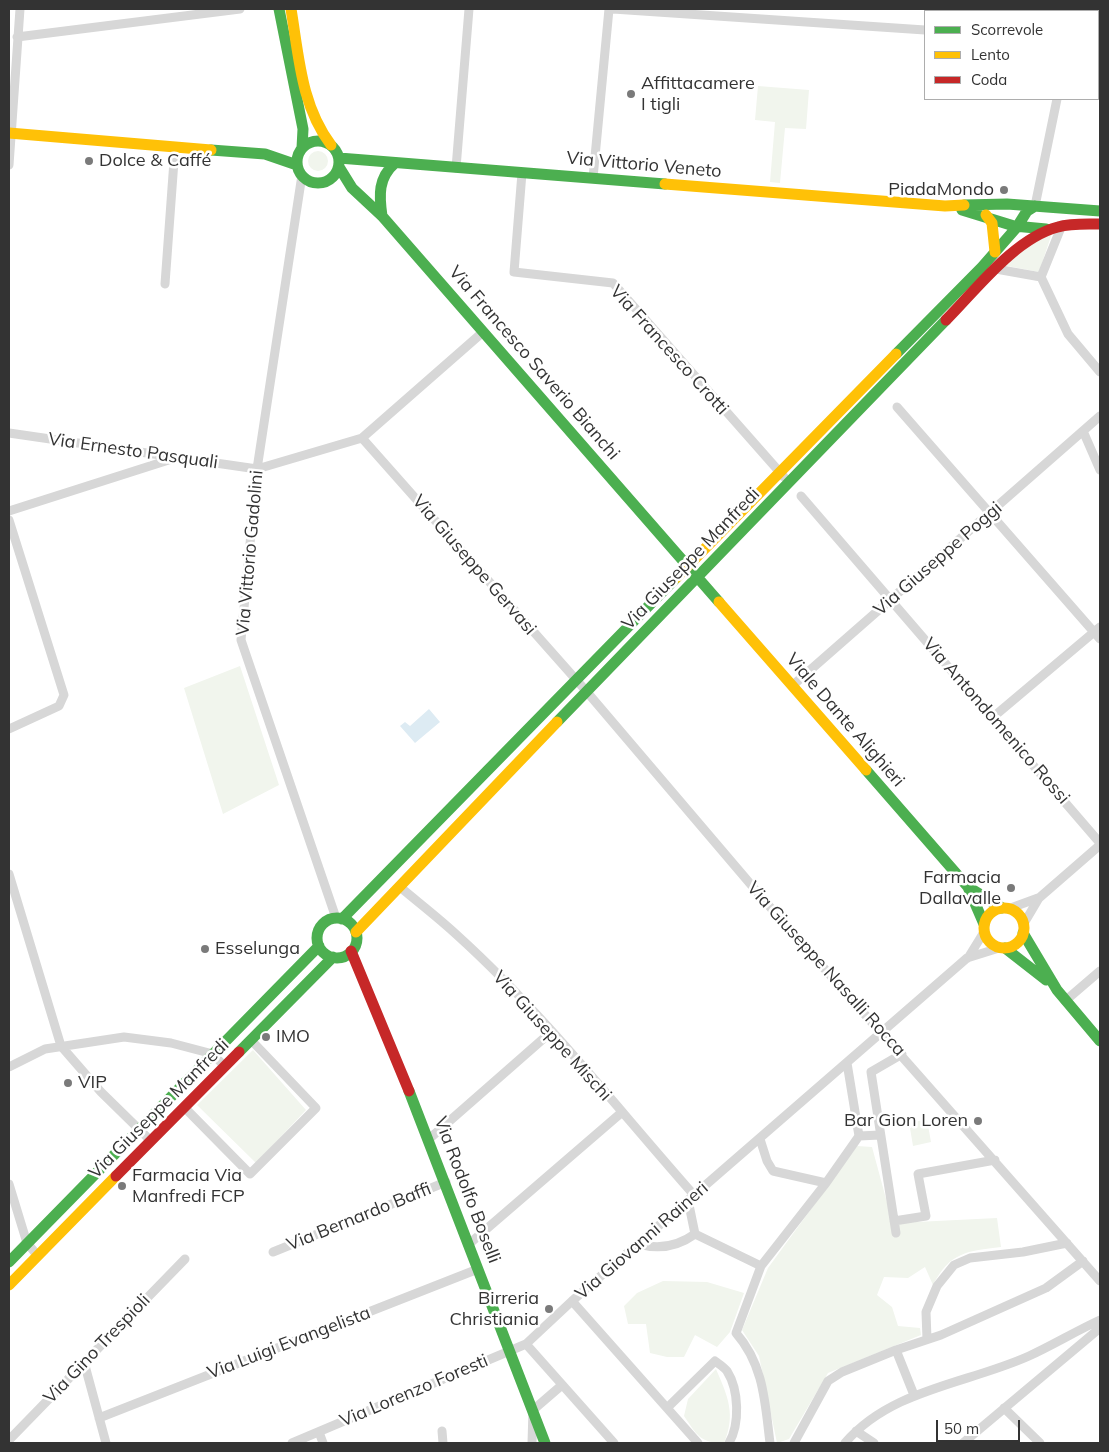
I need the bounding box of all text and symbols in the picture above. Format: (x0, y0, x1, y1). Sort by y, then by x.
legend (924, 10, 1099, 100)
text: Scorrevole (971, 20, 1043, 39)
text: Lento (971, 45, 1010, 64)
text: Coda (971, 70, 1007, 89)
place label: Affittacamere I tigli (641, 73, 755, 116)
marker: Affittacamere I tigli (625, 88, 637, 100)
street label: Via Vittorio Veneto (566, 147, 722, 183)
place label: Dolce & Caffé (99, 150, 211, 172)
marker: Dolce & Caffé (83, 155, 95, 167)
place label: PiadaMondo (888, 179, 994, 201)
marker: PiadaMondo (998, 184, 1010, 196)
street label: Via Francesco Saverio Bianchi (444, 262, 624, 464)
street label: Via Francesco Crotti (605, 281, 733, 419)
street label: Via Ernesto Pasquali (47, 428, 219, 474)
street label: Via Vittorio Gadolini (232, 469, 268, 637)
street label: Via Giuseppe Manfredi (618, 483, 764, 635)
street label: Via Giuseppe Gervasi (407, 491, 541, 639)
street label: Via Giuseppe Poggi (870, 498, 1006, 620)
street label: Via Antondomenico Rossi (918, 634, 1074, 808)
street label: Viale Dante Alighieri (781, 649, 909, 791)
place label: Farmacia Dallavalle (919, 867, 1001, 910)
street label: Via Giuseppe Nasalli Rocca (742, 877, 910, 1061)
marker: Farmacia Dallavalle (1005, 882, 1017, 894)
place label: Esselunga (215, 938, 300, 960)
marker: Esselunga (199, 943, 211, 955)
street label: Via Giuseppe Mischi (488, 967, 616, 1105)
place label: IMO (276, 1026, 310, 1048)
marker: IMO (260, 1031, 272, 1043)
street label: Via Giuseppe Manfredi (84, 1034, 234, 1184)
place label: VIP (78, 1072, 107, 1094)
marker: VIP (62, 1077, 74, 1089)
place label: Bar Gion Loren (844, 1110, 968, 1132)
street label: Via Rodolfo Boselli (429, 1114, 505, 1266)
marker: Bar Gion Loren (972, 1115, 984, 1127)
place label: Farmacia Via Manfredi FCP (132, 1165, 245, 1208)
street label: Via Giovanni Raineri (571, 1177, 713, 1305)
street label: Via Bernardo Baffi (284, 1178, 434, 1256)
marker: Farmacia Via Manfredi FCP (116, 1180, 128, 1192)
place label: Birreria Christiania (449, 1288, 539, 1330)
street label: Via Gino Trespioli (39, 1290, 155, 1408)
street label: Via Luigi Evangelista (204, 1302, 374, 1384)
marker: Birreria Christiania (543, 1303, 555, 1315)
street label: Via Lorenzo Foresti (337, 1350, 491, 1432)
scale bar (939, 1410, 1023, 1442)
text: 50 m (944, 1419, 979, 1438)

